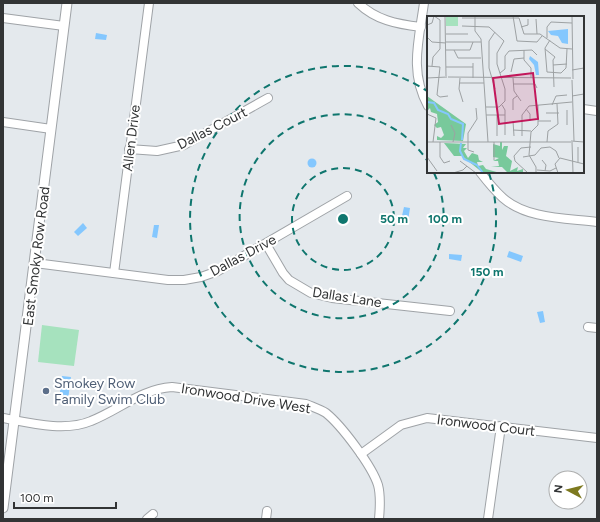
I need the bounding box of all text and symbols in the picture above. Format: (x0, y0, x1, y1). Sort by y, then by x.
inset map (427, 16, 584, 173)
street label: Allen Drive (119, 103, 144, 172)
street label: Dallas Court (174, 104, 250, 153)
street label: East Smoky Row Road (20, 185, 53, 327)
centre of rings (336, 212, 350, 226)
text: 50 m (380, 212, 408, 226)
text: 100 m (428, 212, 462, 226)
street label: Dallas Drive (207, 231, 280, 280)
text: 150 m (470, 265, 504, 279)
street label: Dallas Lane (311, 284, 383, 311)
place label: Smokey Row Family Swim Club (54, 375, 165, 408)
street label: Ironwood Drive West (180, 380, 312, 417)
marker: Smokey Row Family Swim Club (41, 386, 51, 396)
street label: Ironwood Court (436, 411, 536, 440)
north arrow (548, 470, 588, 510)
scale bar (14, 484, 116, 510)
text: N (552, 484, 566, 494)
text: 100 m (20, 491, 54, 505)

